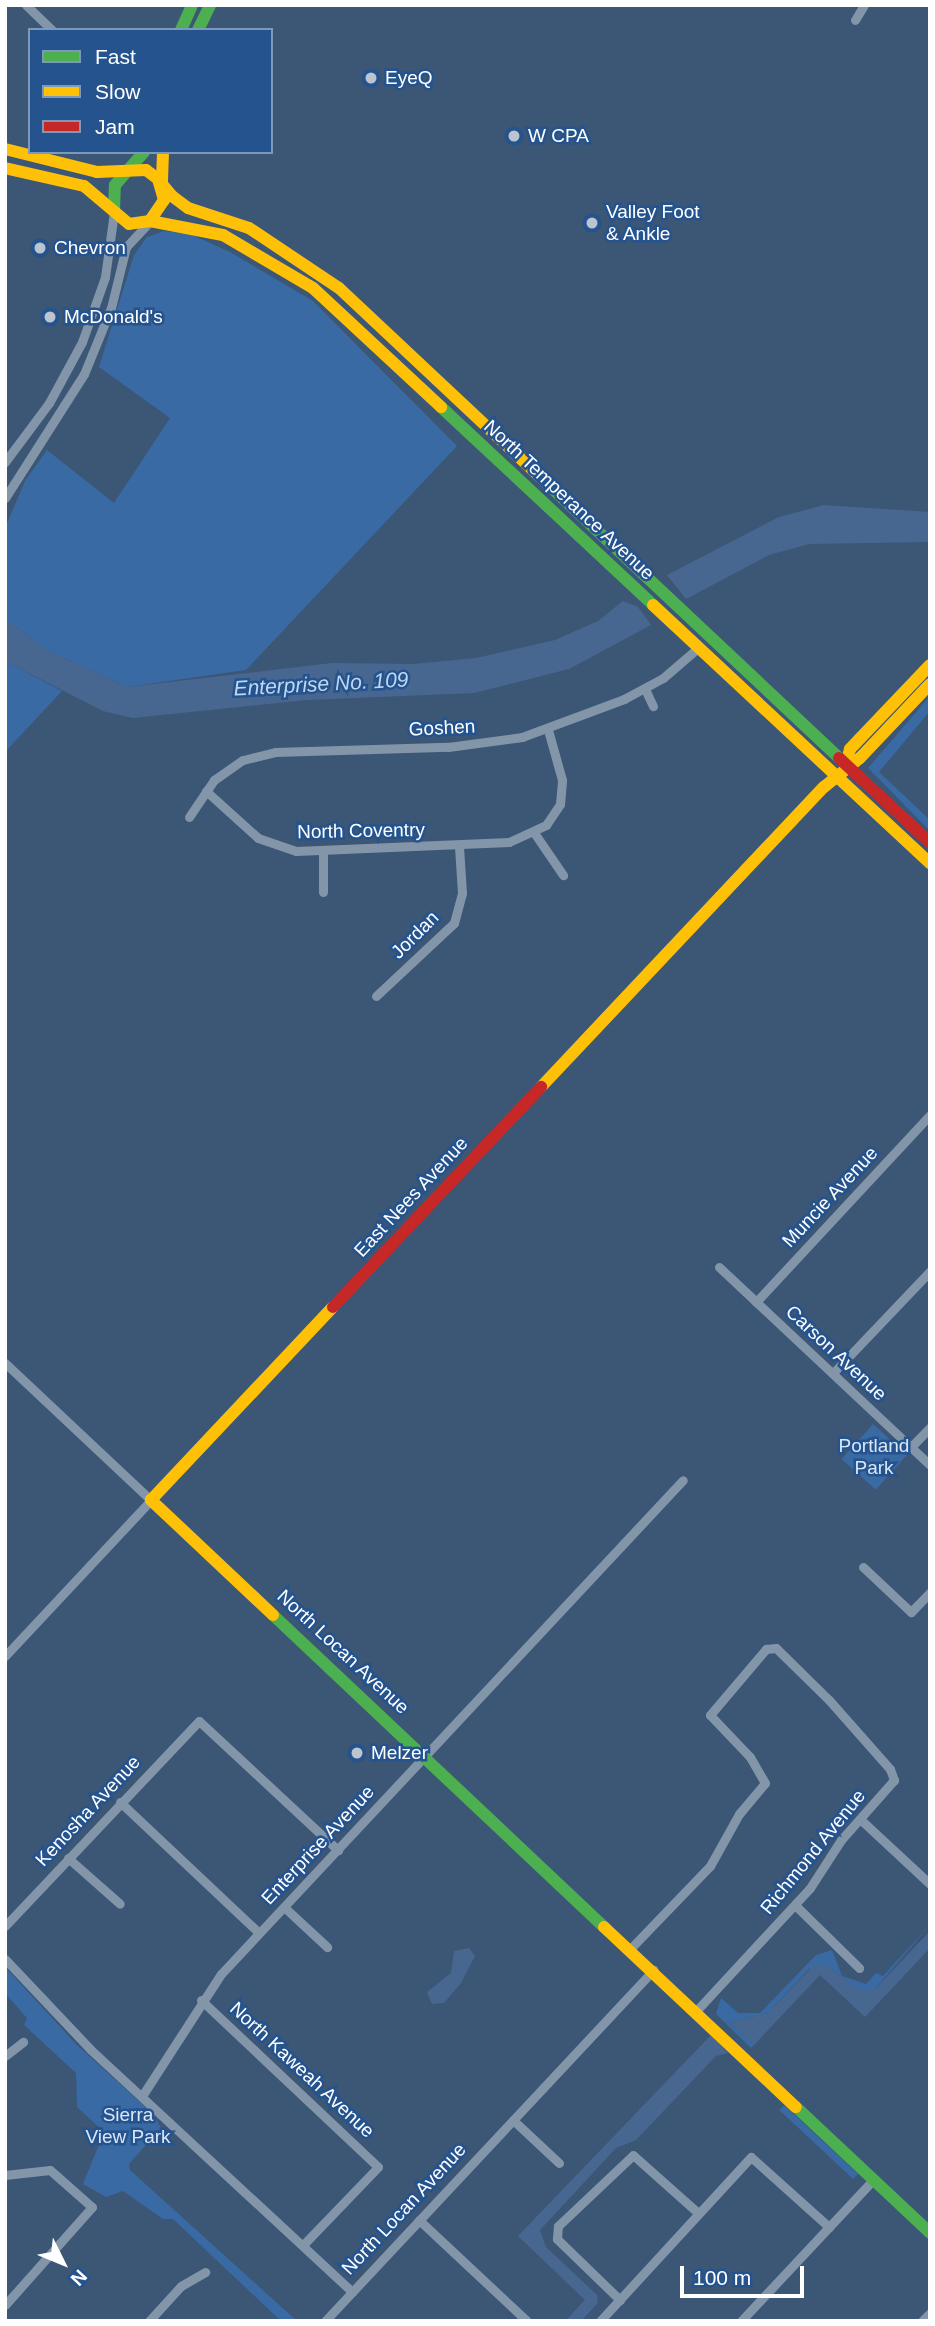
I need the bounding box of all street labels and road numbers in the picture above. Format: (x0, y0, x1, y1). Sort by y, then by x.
street label: North Temperance Avenue (479, 415, 659, 585)
street label: Goshen (408, 715, 476, 741)
street label: North Coventry (297, 818, 425, 844)
street label: Jordan (386, 906, 444, 964)
street label: East Nees Avenue (349, 1132, 473, 1262)
street label: Muncie Avenue (777, 1141, 883, 1253)
street label: Carson Avenue (780, 1300, 892, 1406)
street label: North Locan Avenue (272, 1585, 414, 1719)
street label: Kenosha Avenue (30, 1750, 146, 1872)
street label: Enterprise Avenue (256, 1780, 380, 1910)
street label: Richmond Avenue (755, 1785, 871, 1919)
street label: North Kaweah Avenue (225, 1997, 379, 2143)
street label: North Locan Avenue (337, 2138, 471, 2280)

